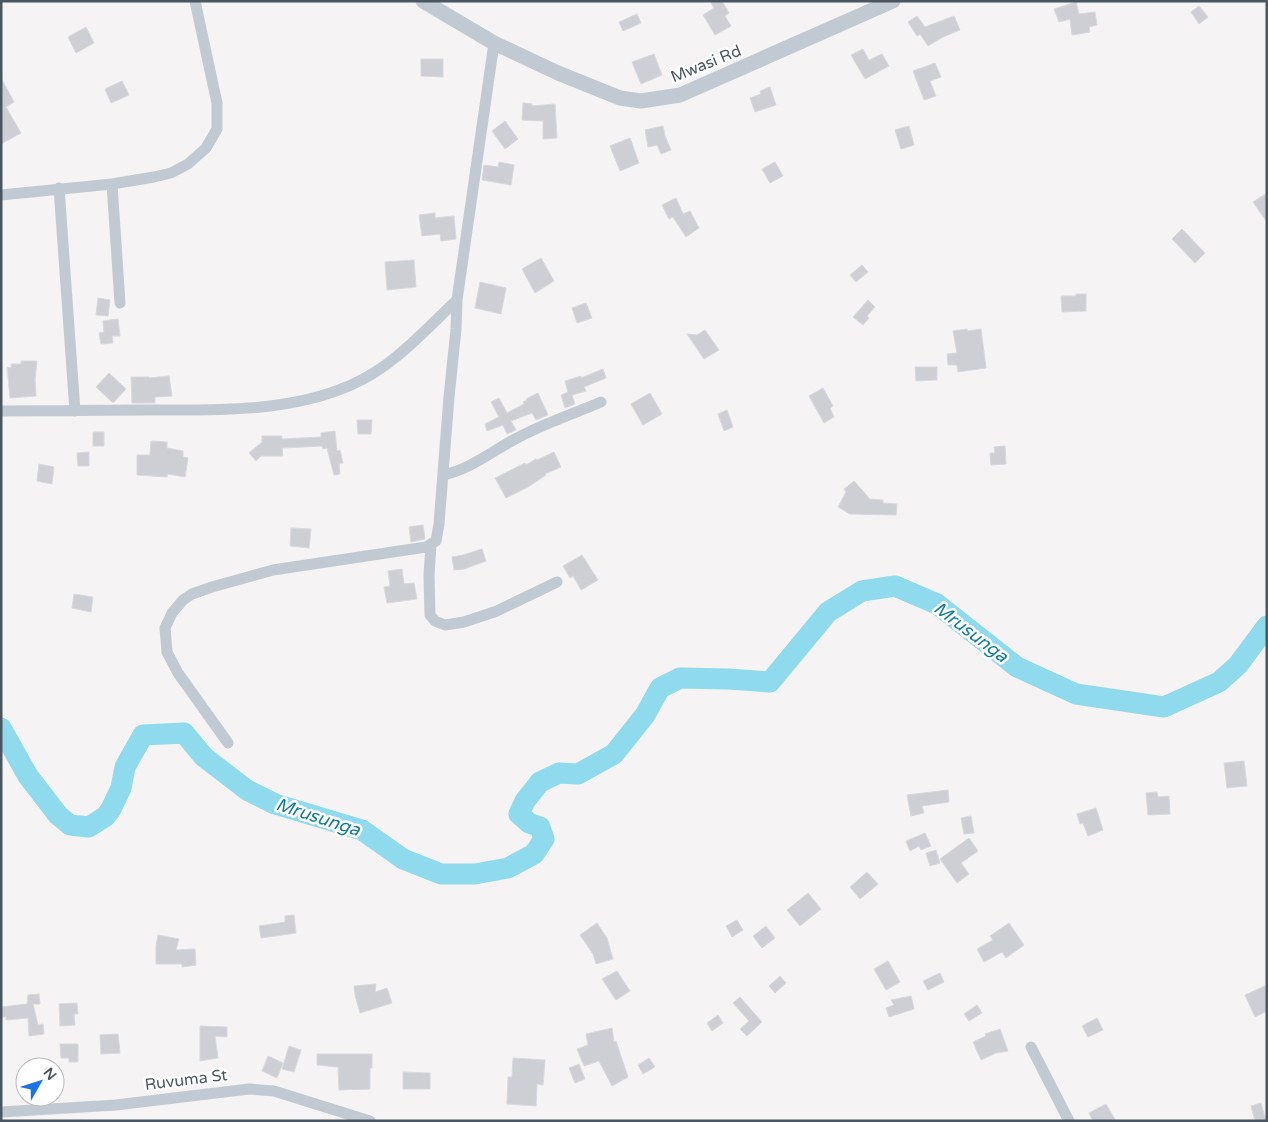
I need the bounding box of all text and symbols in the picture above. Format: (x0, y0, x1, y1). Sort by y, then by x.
street label: Mwasi Rd (668, 41, 744, 87)
water label: Mrusunga (930, 597, 1013, 668)
water label: Mrusunga (273, 793, 364, 841)
north arrow (15, 1057, 65, 1107)
text: N (40, 1064, 60, 1084)
street label: Ruvuma St (144, 1065, 228, 1095)

